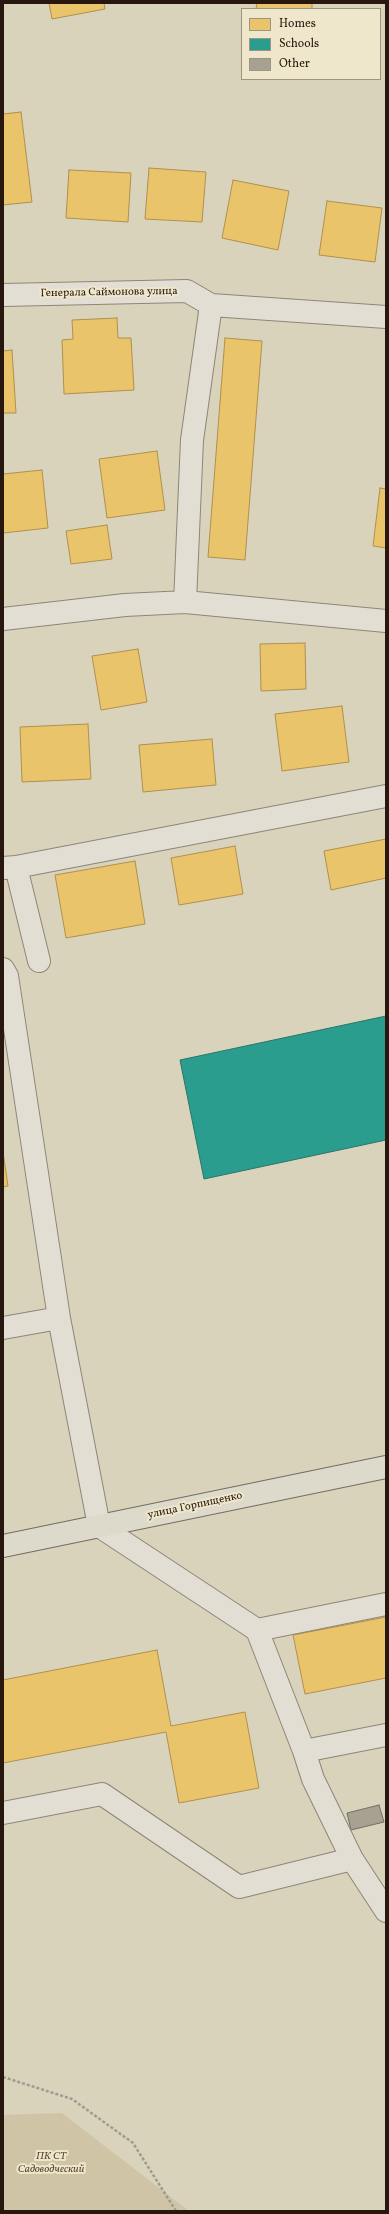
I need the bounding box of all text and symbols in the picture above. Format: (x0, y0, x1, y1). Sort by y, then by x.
legend (241, 8, 381, 80)
text: Homes (279, 16, 316, 32)
text: Schools (279, 36, 319, 52)
text: Other (279, 56, 310, 72)
street label: Генерала Саймонова улица (40, 285, 178, 301)
street label: улица Горпищенко (146, 1490, 244, 1522)
park label: ПК СТ Садоводческий (18, 2150, 84, 2176)

